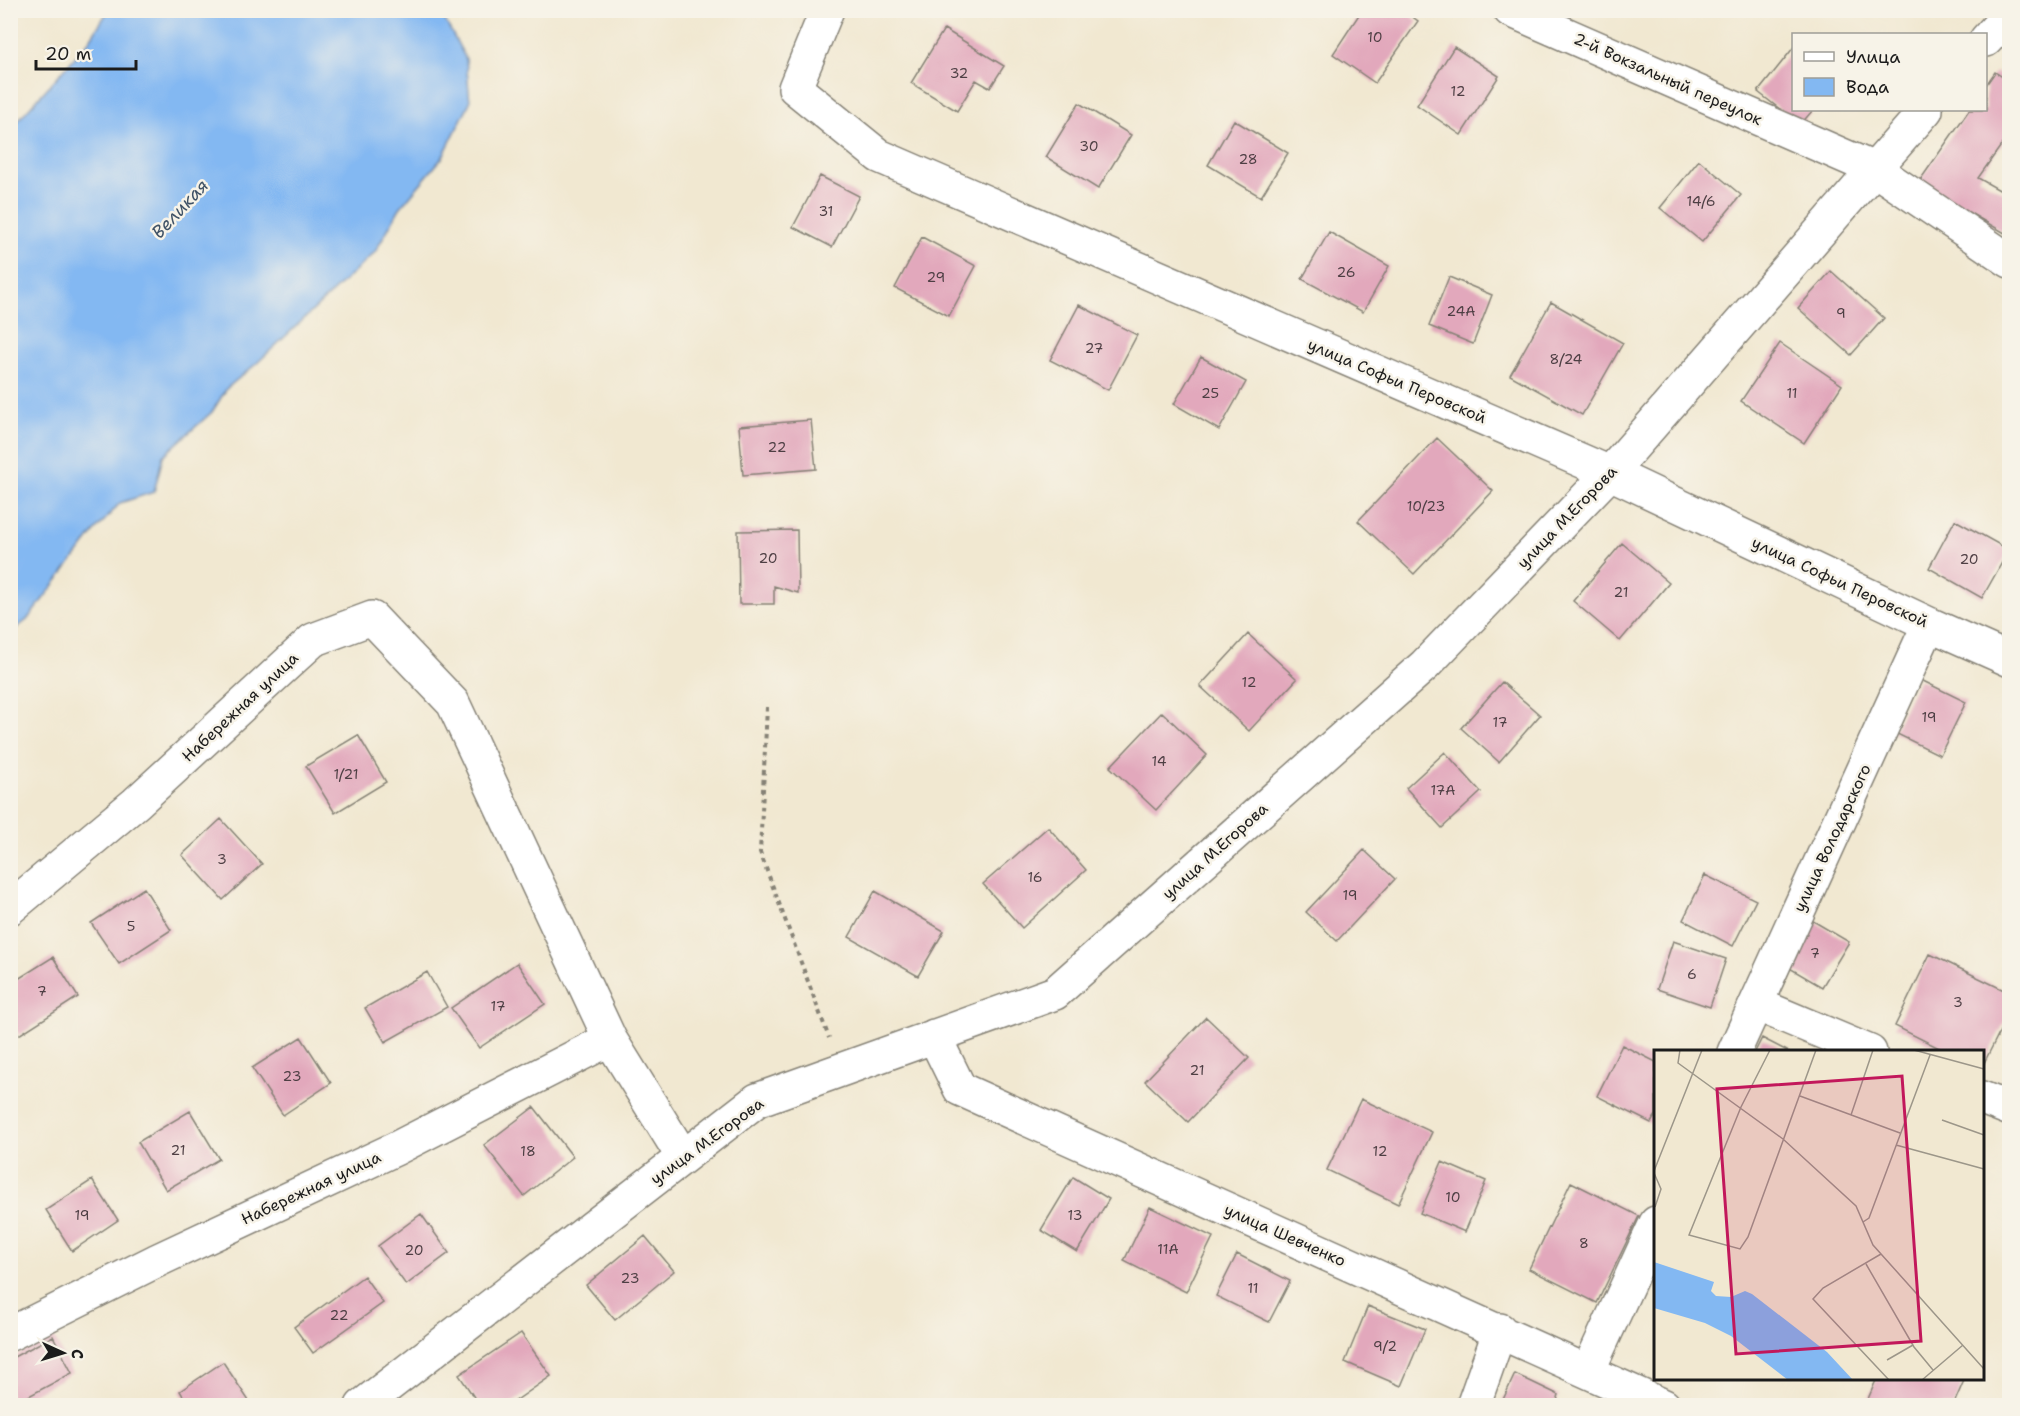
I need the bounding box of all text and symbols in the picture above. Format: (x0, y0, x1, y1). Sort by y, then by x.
house number: 10 (1367, 28, 1383, 46)
street label: 2-й Вокзальный переулок (1570, 28, 1766, 130)
scale bar (36, 33, 136, 71)
legend (1792, 33, 1987, 111)
text: 20 m (45, 42, 91, 66)
text: Улица (1846, 45, 1900, 69)
house number: 32 (950, 64, 968, 82)
text: Вода (1846, 75, 1889, 99)
house number: 12 (1451, 82, 1465, 100)
house number: 30 (1079, 137, 1099, 155)
house number: 28 (1238, 150, 1258, 168)
water label: Великая (146, 174, 214, 244)
house number: 14/6 (1686, 192, 1716, 210)
house number: 31 (819, 202, 833, 220)
house number: 26 (1337, 263, 1356, 281)
house number: 29 (927, 268, 945, 286)
house number: 24А (1447, 302, 1475, 320)
house number: 9 (1836, 304, 1846, 322)
street label: улица Софьи Перовской (1304, 334, 1490, 428)
house number: 27 (1085, 339, 1103, 357)
house number: 8/24 (1550, 350, 1583, 368)
house number: 25 (1201, 384, 1219, 402)
house number: 11 (1786, 384, 1798, 402)
house number: 22 (768, 438, 786, 456)
street label: улица М.Егорова (1512, 461, 1622, 573)
house number: 10/23 (1407, 497, 1445, 515)
street label: улица Софьи Перовской (1748, 532, 1932, 632)
house number: 20 (758, 549, 778, 567)
house number: 20 (1959, 550, 1979, 568)
house number: 21 (1614, 583, 1628, 601)
street label: Набережная улица (177, 648, 303, 766)
house number: 12 (1242, 673, 1256, 691)
house number: 19 (1921, 708, 1937, 726)
house number: 17 (1493, 713, 1507, 731)
house number: 14 (1151, 752, 1167, 770)
street label: улица Володарского (1788, 761, 1876, 915)
house number: 1/21 (333, 765, 359, 783)
house number: 17А (1430, 781, 1456, 799)
street label: улица М.Егорова (1158, 798, 1272, 904)
house number: 3 (217, 850, 227, 868)
house number: 16 (1027, 868, 1043, 886)
house number: 19 (1342, 886, 1358, 904)
house number: 5 (127, 917, 135, 935)
house number: 7 (1810, 944, 1820, 962)
house number: 6 (1687, 965, 1697, 983)
house number: 7 (37, 982, 47, 1000)
house number: 3 (1953, 993, 1963, 1011)
house number: 17 (491, 997, 505, 1015)
inset map (1654, 1050, 1984, 1380)
house number: 21 (1190, 1061, 1204, 1079)
house number: 23 (283, 1067, 301, 1085)
street label: улица М.Егорова (646, 1093, 768, 1189)
house number: 21 (171, 1141, 185, 1159)
house number: 18 (520, 1142, 536, 1160)
house number: 12 (1373, 1142, 1387, 1160)
street label: Набережная улица (238, 1146, 384, 1230)
house number: 10 (1445, 1188, 1461, 1206)
street label: улица Шевченко (1221, 1199, 1349, 1271)
house number: 19 (74, 1206, 90, 1224)
house number: 13 (1068, 1206, 1082, 1224)
house number: 8 (1579, 1234, 1589, 1252)
house number: 11А (1157, 1240, 1179, 1258)
house number: 20 (404, 1241, 424, 1259)
house number: 23 (621, 1269, 639, 1287)
house number: 11 (1247, 1279, 1259, 1297)
house number: 22 (330, 1306, 348, 1324)
north arrow (33, 1323, 93, 1383)
house number: 9/2 (1373, 1337, 1397, 1355)
text: С (67, 1348, 88, 1360)

